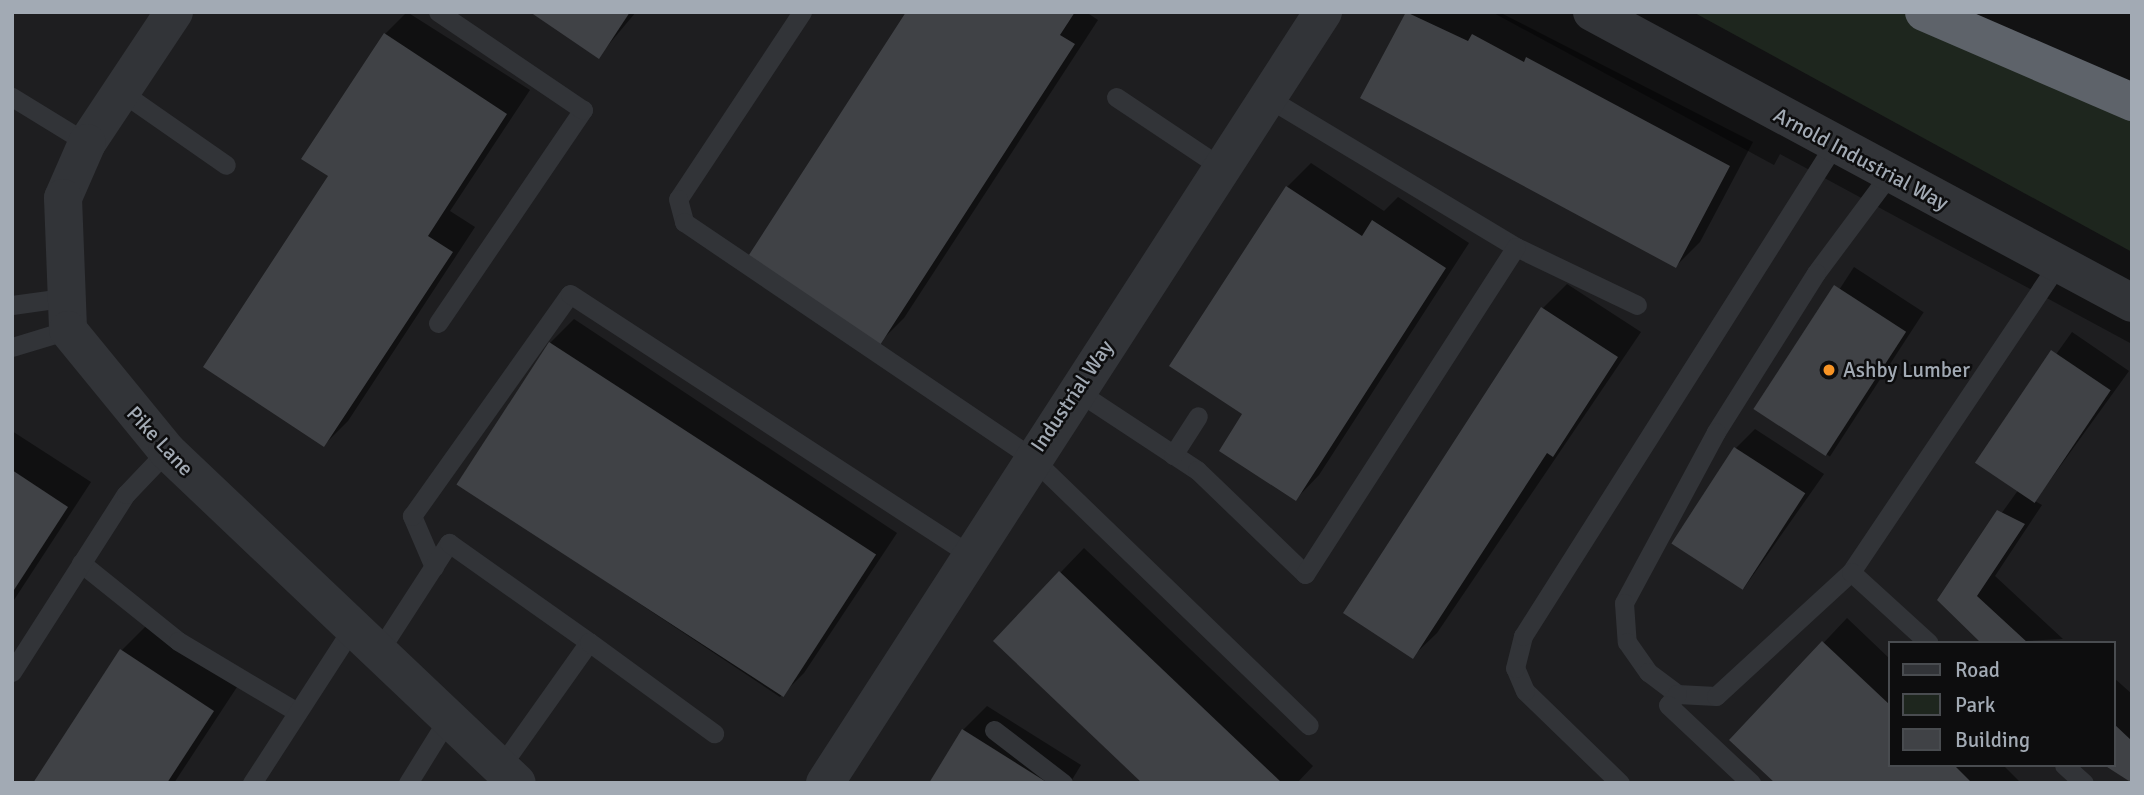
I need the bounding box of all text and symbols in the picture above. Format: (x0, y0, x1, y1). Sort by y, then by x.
street label: Arnold Industrial Way (1769, 102, 1953, 216)
street label: Industrial Way (1025, 335, 1119, 457)
place label: Ashby Lumber (1843, 357, 1970, 383)
marker: Ashby Lumber (1821, 362, 1837, 378)
street label: Pike Lane (121, 401, 199, 481)
legend (1888, 641, 2116, 767)
text: Road (1955, 657, 2000, 683)
text: Park (1955, 692, 1995, 718)
text: Building (1955, 727, 2030, 753)

